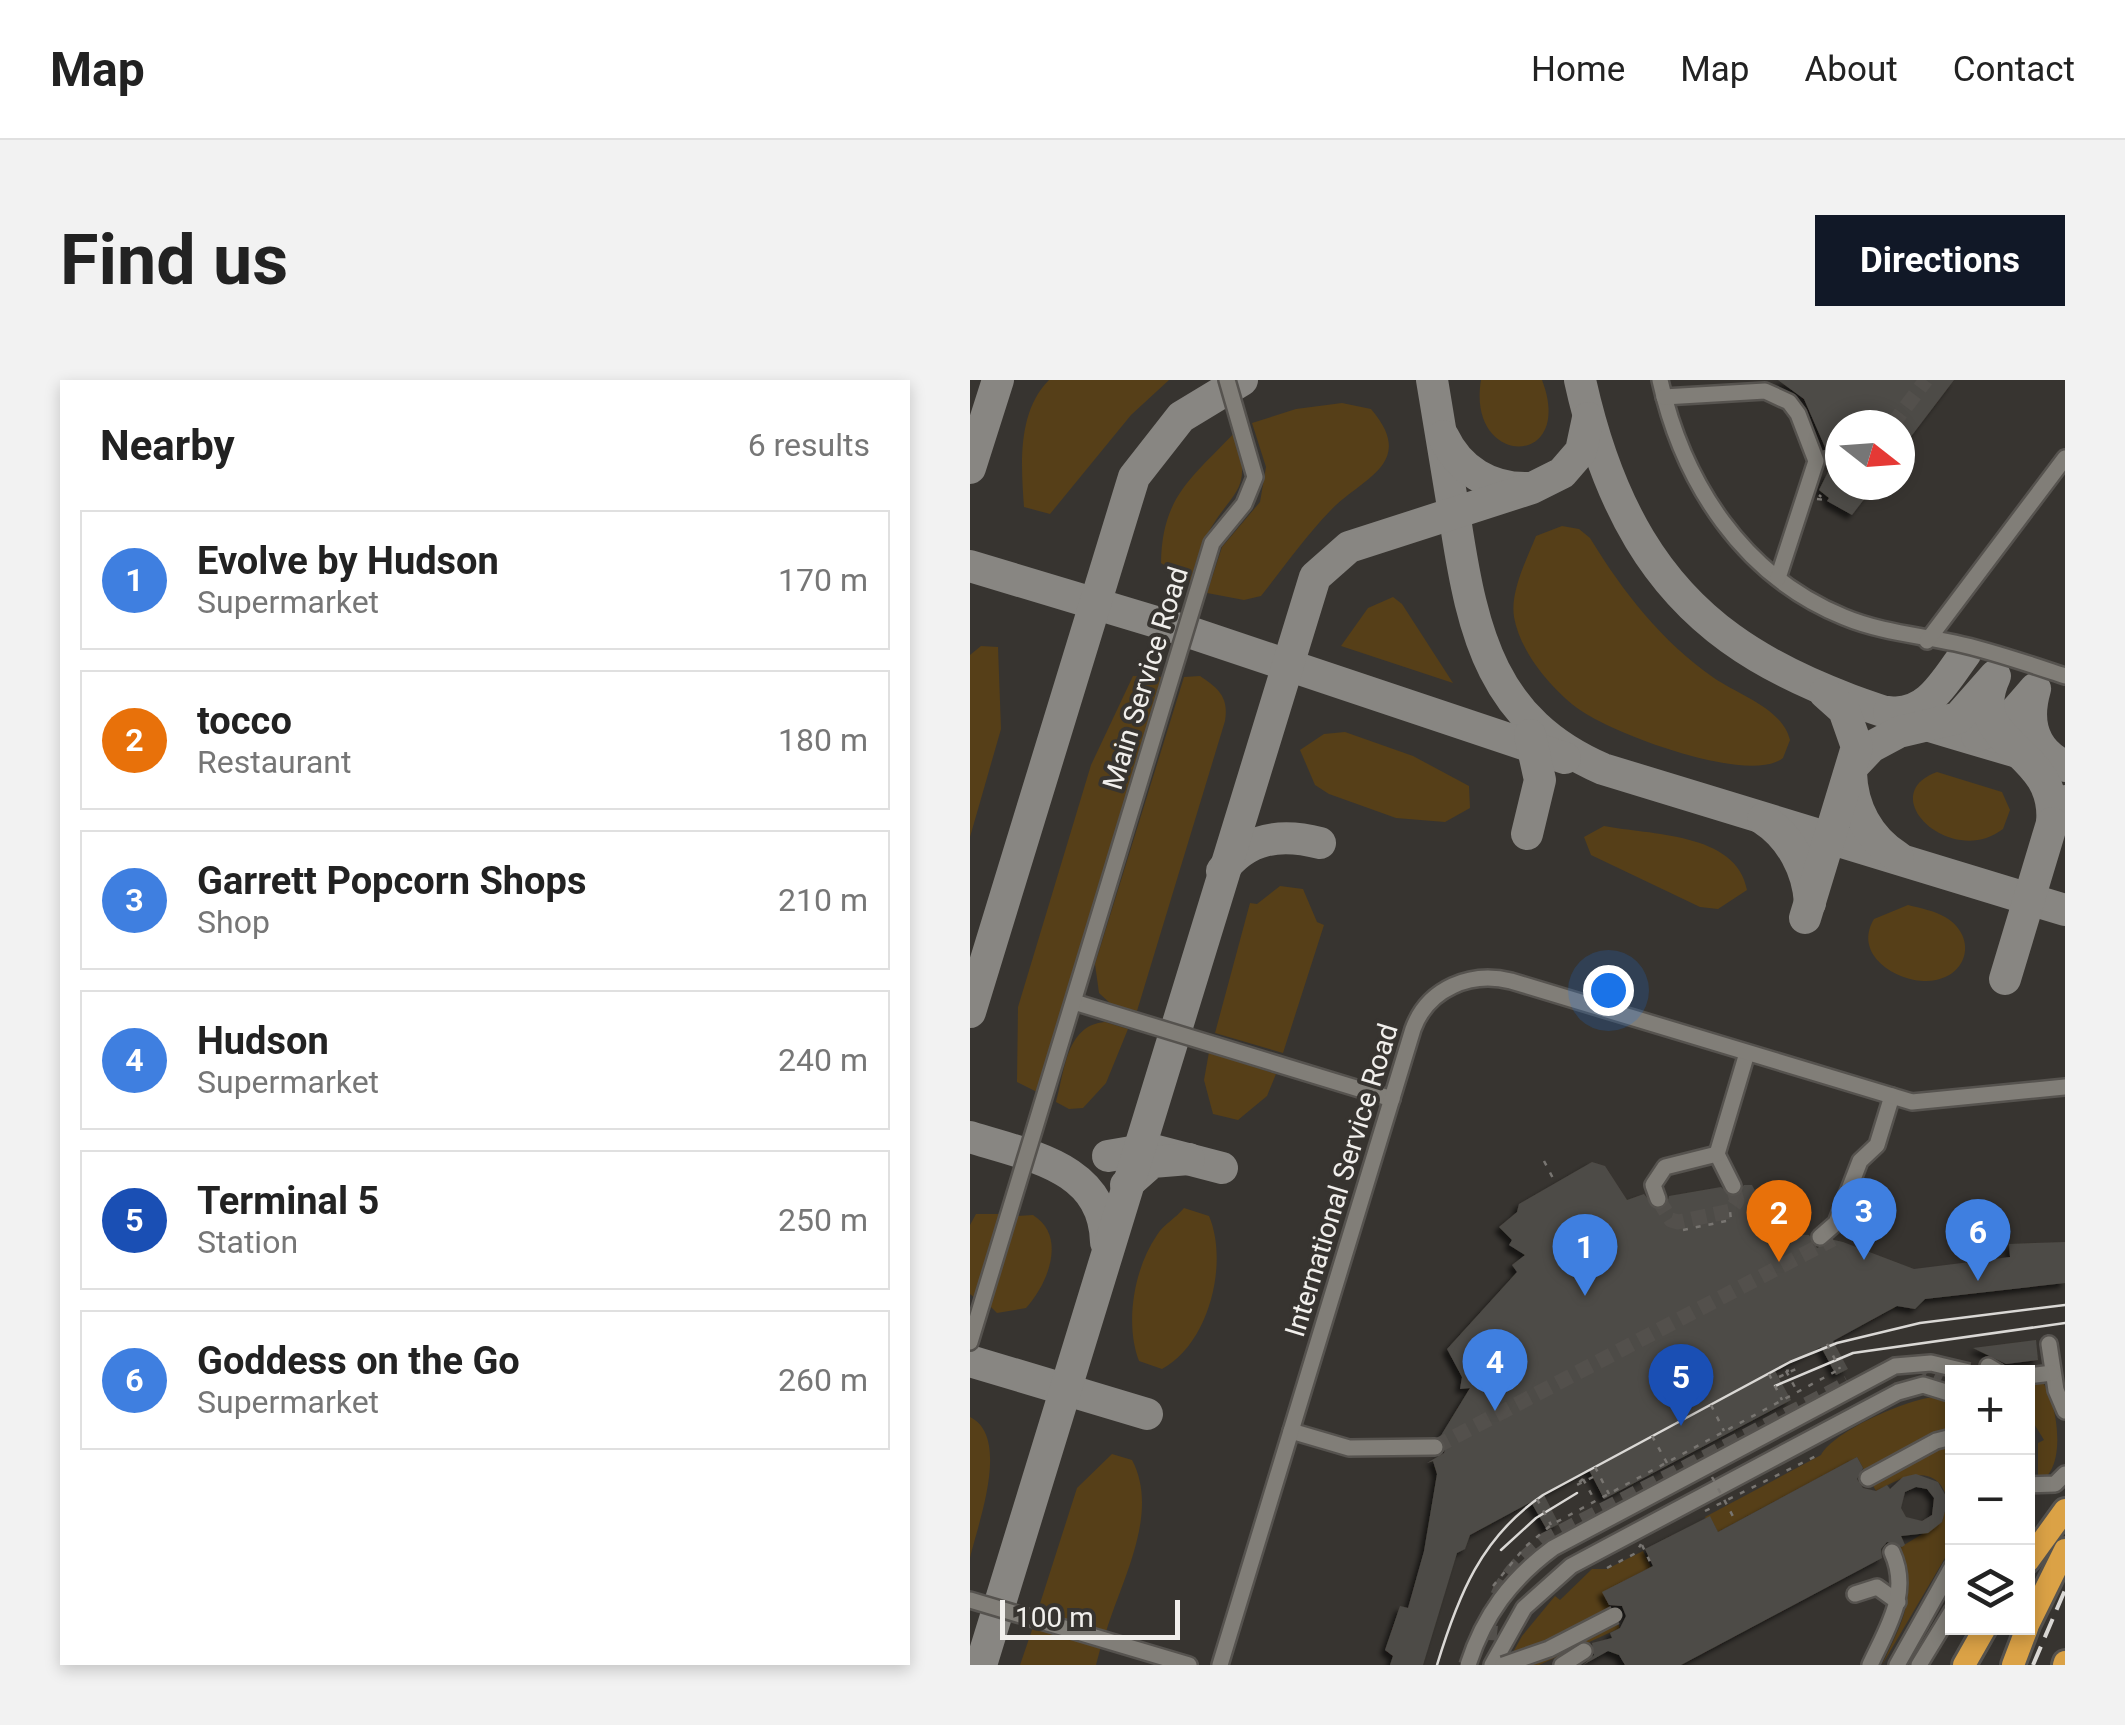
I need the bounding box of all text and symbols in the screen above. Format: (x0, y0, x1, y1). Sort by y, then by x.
text: Map (50, 41, 145, 98)
text: Home (1531, 49, 1625, 90)
text: Map (1680, 49, 1749, 90)
text: About (1804, 49, 1898, 90)
text: Contact (1953, 49, 2075, 90)
button: Directions (1815, 215, 2065, 306)
text: Find us (60, 219, 288, 301)
north arrow (1825, 410, 1915, 500)
text: Nearby (100, 421, 235, 470)
text: 6 results (748, 426, 870, 464)
text: Evolve by Hudson (197, 539, 499, 583)
text: 1 (125, 561, 144, 599)
text: 170 m (778, 561, 868, 599)
street label: Main Service Road (1096, 563, 1195, 794)
text: Supermarket (197, 583, 379, 621)
text: tocco (197, 699, 292, 743)
text: 2 (125, 721, 144, 759)
text: 180 m (778, 721, 868, 759)
text: Restaurant (197, 743, 351, 781)
text: Garrett Popcorn Shops (197, 859, 586, 903)
text: 3 (125, 881, 144, 919)
text: 210 m (778, 881, 868, 919)
text: Shop (197, 903, 270, 941)
your location (1583, 965, 1634, 1016)
text: Hudson (197, 1019, 329, 1063)
street label: International Service Road (1278, 1019, 1405, 1341)
text: 4 (125, 1041, 144, 1079)
text: 240 m (778, 1041, 868, 1079)
text: Supermarket (197, 1063, 379, 1101)
pin: 3 (1832, 1178, 1896, 1260)
text: Terminal 5 (197, 1179, 379, 1223)
pin: 2 (1746, 1180, 1812, 1262)
pin: 6 (1946, 1198, 2010, 1281)
text: 5 (125, 1201, 144, 1239)
text: 250 m (778, 1201, 868, 1239)
pin: 1 (1552, 1214, 1618, 1296)
text: Station (197, 1223, 298, 1261)
pin: 4 (1462, 1328, 1528, 1411)
text: Goddess on the Go (197, 1339, 520, 1383)
pin: 5 (1648, 1344, 1714, 1426)
text: 6 (125, 1361, 144, 1399)
text: 260 m (778, 1361, 868, 1399)
map controls (1945, 1365, 2035, 1635)
button: + (1945, 1365, 2035, 1455)
text: Supermarket (197, 1383, 379, 1421)
button: − (1945, 1455, 2035, 1545)
button: layers (1945, 1545, 2035, 1635)
scale bar (1000, 1595, 1180, 1640)
text: 100 m (1015, 1601, 1094, 1634)

